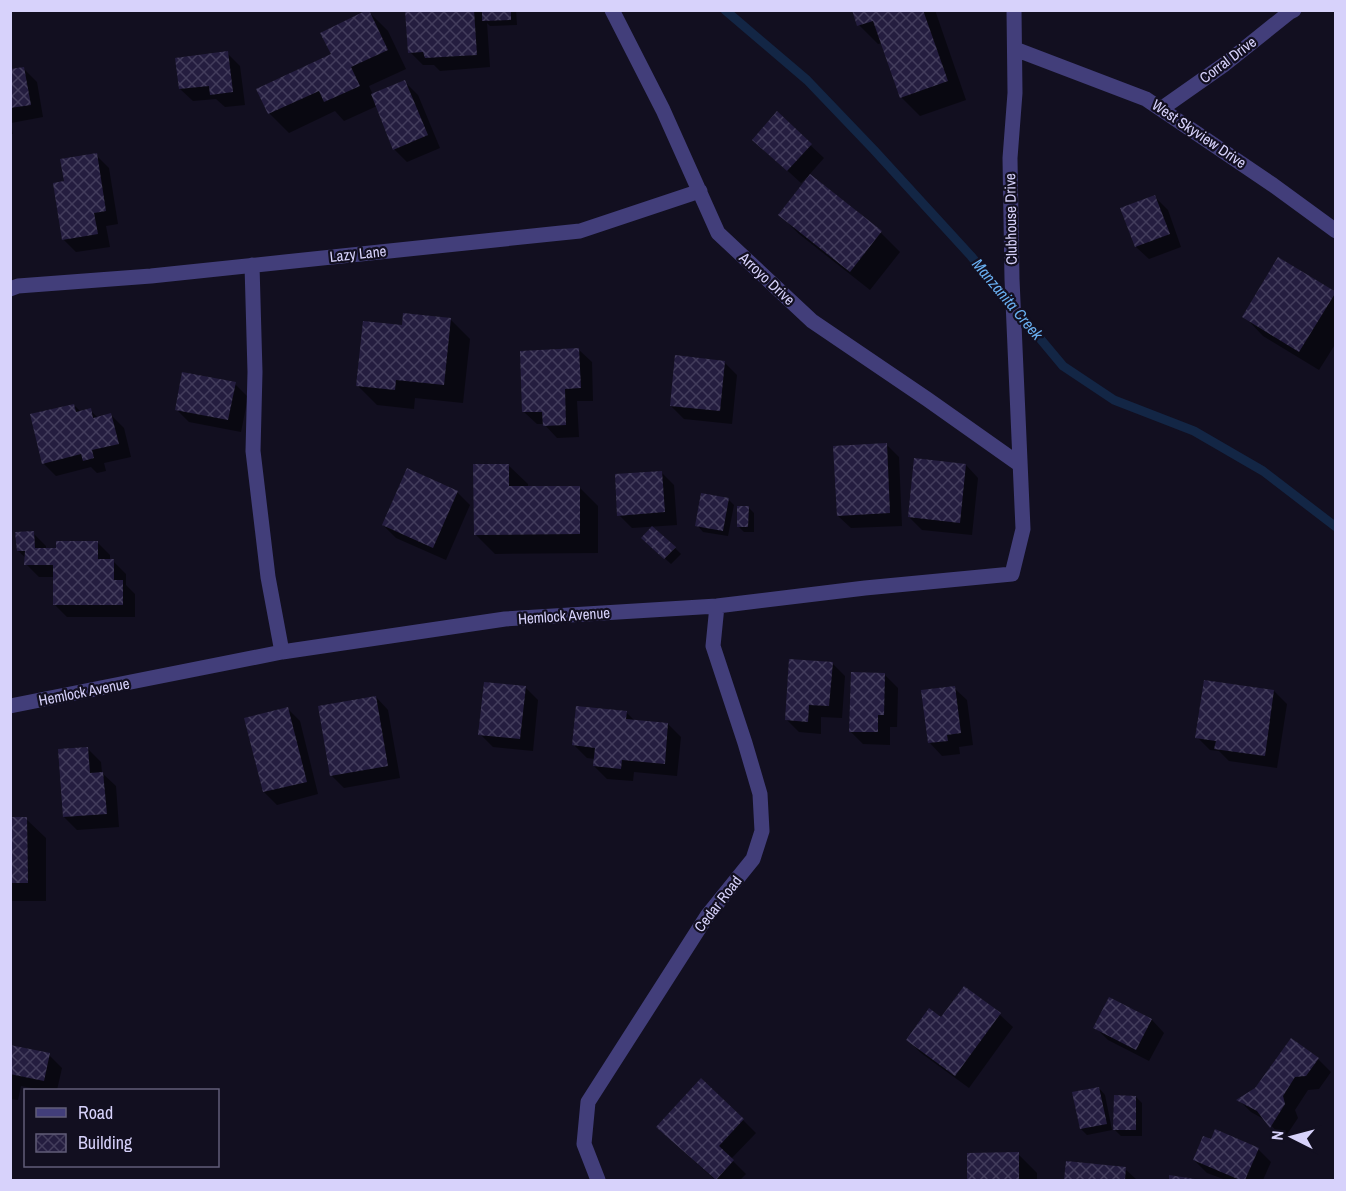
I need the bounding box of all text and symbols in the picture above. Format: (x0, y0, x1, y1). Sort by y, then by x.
street label: Corral Drive (1195, 31, 1261, 88)
street label: West Skyview Drive (1148, 94, 1251, 173)
street label: Clubhouse Drive (999, 173, 1022, 265)
street label: Lazy Lane (329, 240, 387, 267)
street label: Arroyo Drive (734, 247, 800, 310)
water label: Manzanita Creek (967, 254, 1049, 345)
street label: Hemlock Avenue (517, 602, 611, 629)
street label: Hemlock Avenue (37, 672, 131, 711)
street label: Cedar Road (689, 871, 746, 936)
legend (24, 1089, 219, 1167)
text: Road (78, 1100, 113, 1125)
north arrow (1262, 1107, 1322, 1167)
text: Building (78, 1130, 133, 1155)
text: N (1266, 1130, 1289, 1141)

